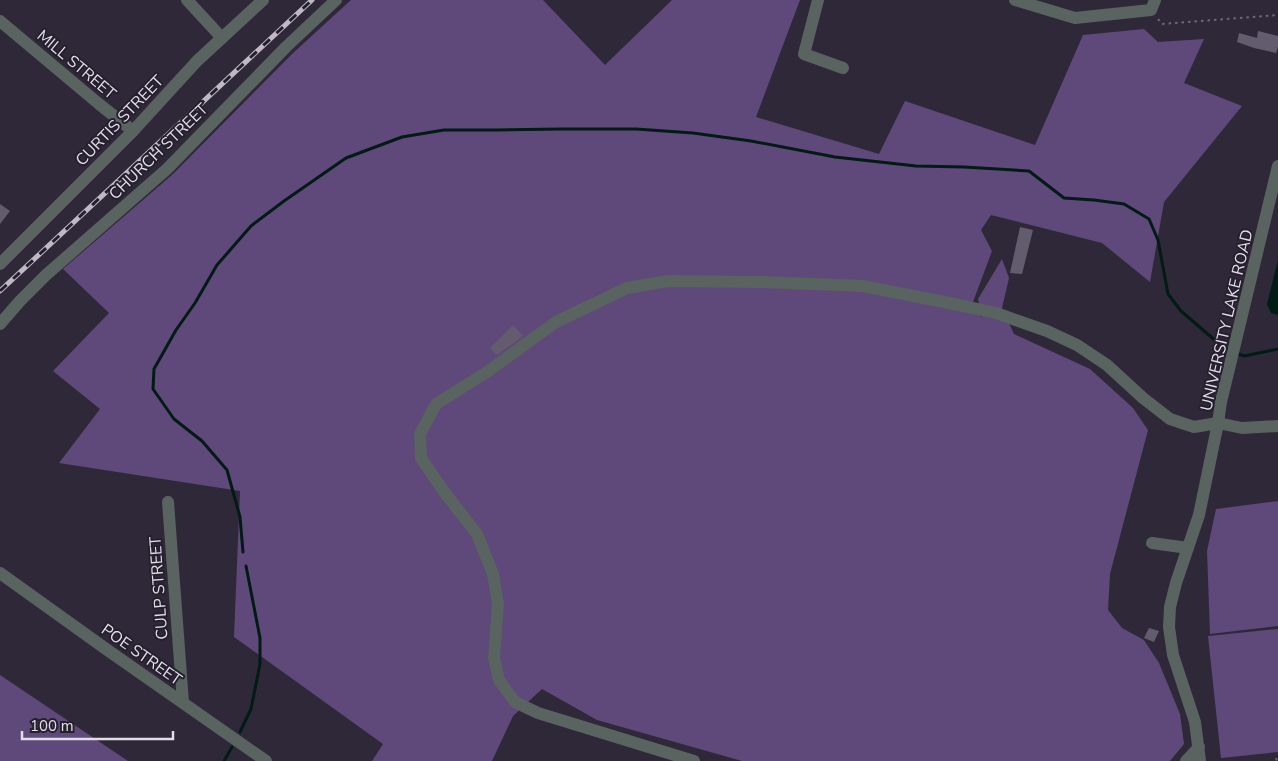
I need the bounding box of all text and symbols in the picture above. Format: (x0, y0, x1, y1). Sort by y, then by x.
street label: MILL STREET (32, 25, 121, 105)
street label: CURTIS STREET (71, 70, 169, 171)
street label: CHURCH STREET (104, 98, 213, 205)
street label: UNIVERSITY LAKE ROAD (1195, 227, 1259, 413)
street label: CULP STREET (144, 535, 174, 640)
street label: POE STREET (97, 619, 186, 691)
scale bar (22, 708, 174, 740)
text: 100 m (30, 716, 74, 736)

